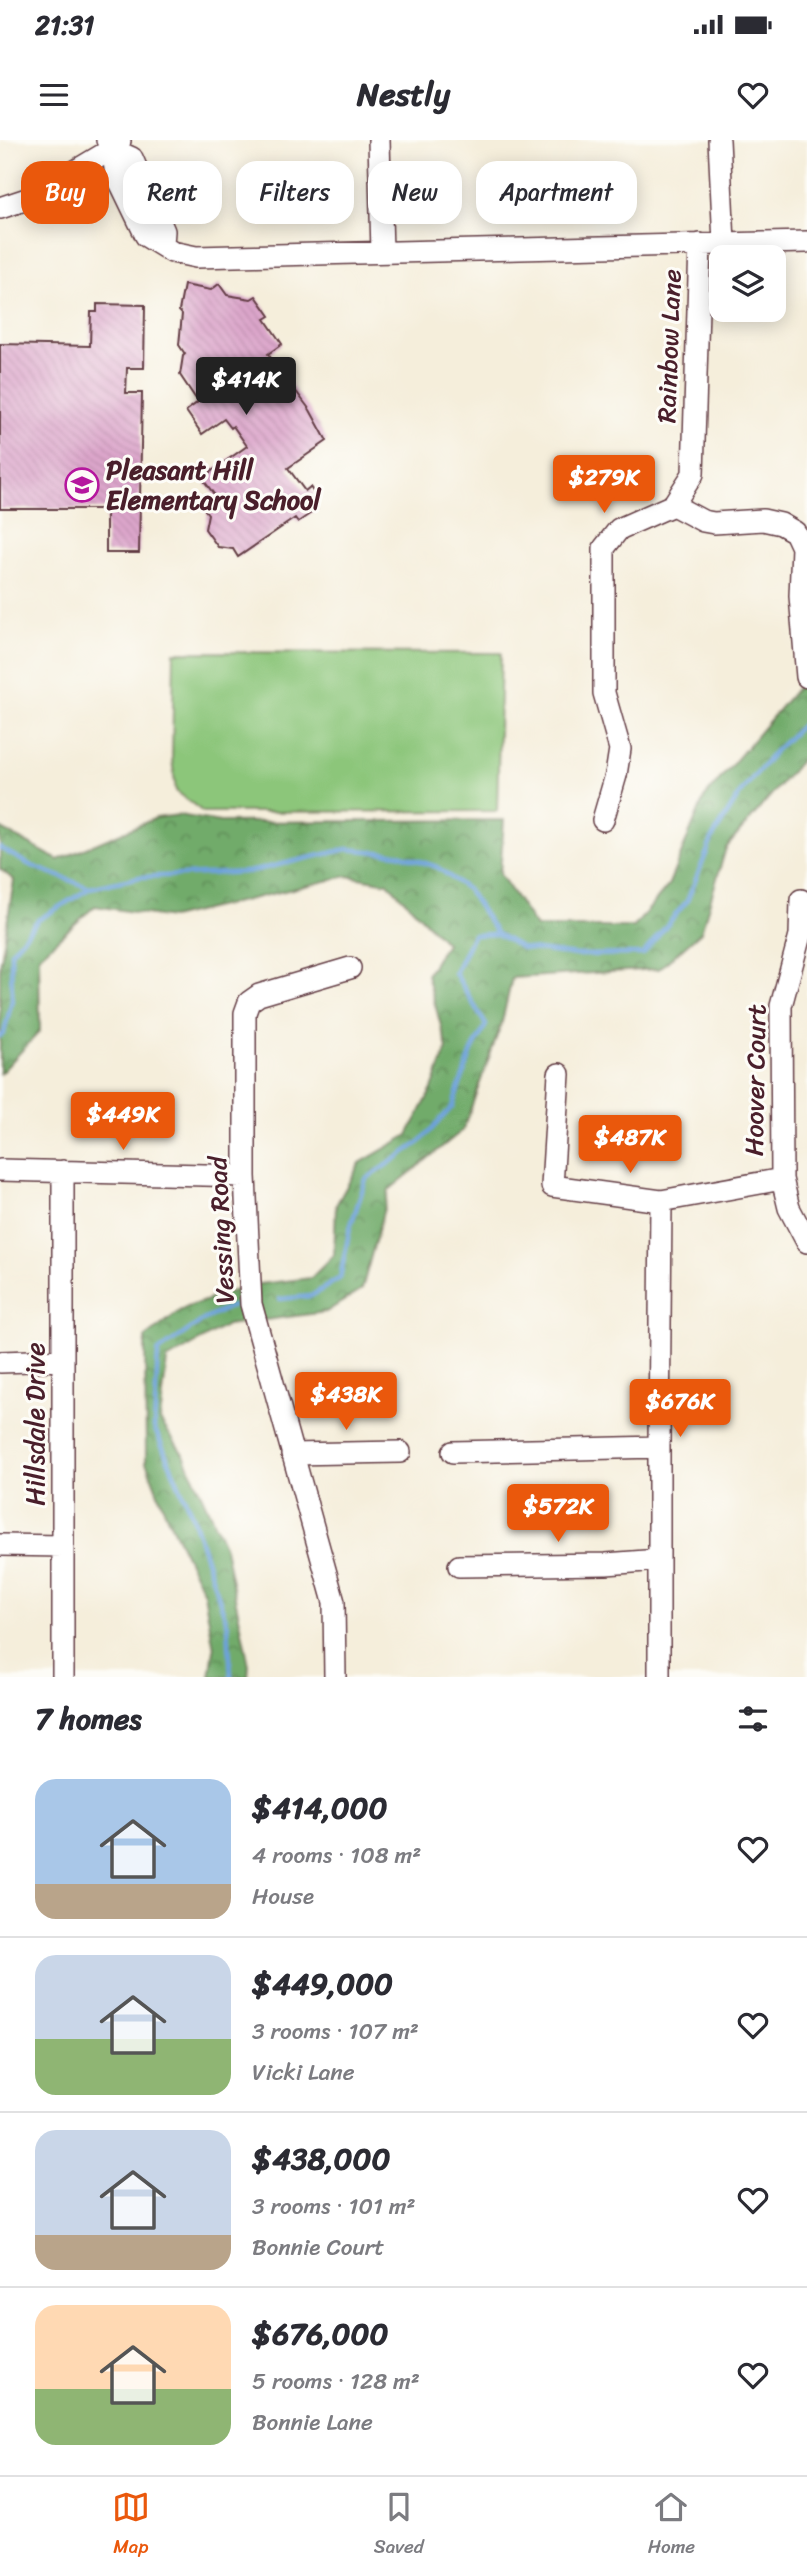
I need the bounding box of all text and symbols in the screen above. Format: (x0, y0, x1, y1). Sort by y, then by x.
text: 21:31 (35, 2, 94, 48)
text: Nestly (357, 66, 450, 123)
icon: menu (35, 76, 73, 114)
icon: heart (734, 76, 772, 114)
chip: Buy (21, 161, 109, 224)
chip: Rent (123, 161, 222, 224)
chip: Filters (236, 161, 354, 224)
chip: New (368, 161, 462, 224)
chip: Apartment (476, 161, 637, 224)
map controls (709, 245, 786, 322)
button: layers (709, 245, 786, 322)
street label: Rainbow Lane (643, 268, 695, 424)
pin: $414K (197, 358, 295, 417)
text: $414K (212, 359, 280, 400)
place label: Pleasant Hill Elementary School (106, 447, 322, 523)
pin: $279K (555, 456, 653, 515)
text: $279K (569, 457, 639, 498)
school or university icon: Pleasant Hill Elementary School (63, 466, 101, 504)
street label: Hoover Court (731, 1003, 779, 1157)
pin: $449K (74, 1093, 172, 1152)
text: $449K (87, 1094, 159, 1135)
pin: $487K (581, 1116, 679, 1175)
text: $487K (595, 1117, 665, 1158)
street label: Vessing Road (194, 1153, 248, 1305)
street label: Hillsdale Drive (12, 1342, 58, 1506)
pin: $438K (297, 1372, 395, 1432)
text: $438K (311, 1374, 381, 1415)
pin: $676K (631, 1380, 729, 1439)
text: $676K (646, 1381, 714, 1422)
pin: $572K (509, 1484, 607, 1544)
text: $572K (523, 1486, 593, 1527)
text: 7 homes (35, 1692, 142, 1746)
icon: filters (734, 1700, 772, 1738)
text: $414,000 (252, 1781, 388, 1835)
icon: home (91, 1807, 175, 1891)
icon: heart (734, 1830, 772, 1868)
text: 4 rooms · 108 m² (252, 1835, 421, 1876)
text: House (252, 1876, 314, 1917)
text: $449,000 (252, 1957, 393, 2011)
icon: home (91, 1983, 175, 2067)
icon: heart (734, 2006, 772, 2044)
text: 3 rooms · 107 m² (252, 2011, 419, 2052)
text: Vicki Lane (252, 2052, 355, 2093)
text: $438,000 (252, 2132, 390, 2186)
icon: home (91, 2158, 175, 2242)
icon: heart (734, 2181, 772, 2219)
text: 3 rooms · 101 m² (252, 2186, 416, 2227)
text: Bonnie Court (252, 2227, 384, 2268)
text: $676,000 (252, 2307, 388, 2361)
icon: home (91, 2333, 175, 2417)
icon: heart (734, 2356, 772, 2394)
text: 5 rooms · 128 m² (252, 2361, 420, 2402)
text: Bonnie Lane (252, 2402, 373, 2443)
tab: Map (112, 2488, 150, 2563)
tab: Saved (374, 2488, 424, 2563)
tab: Home (648, 2488, 695, 2563)

